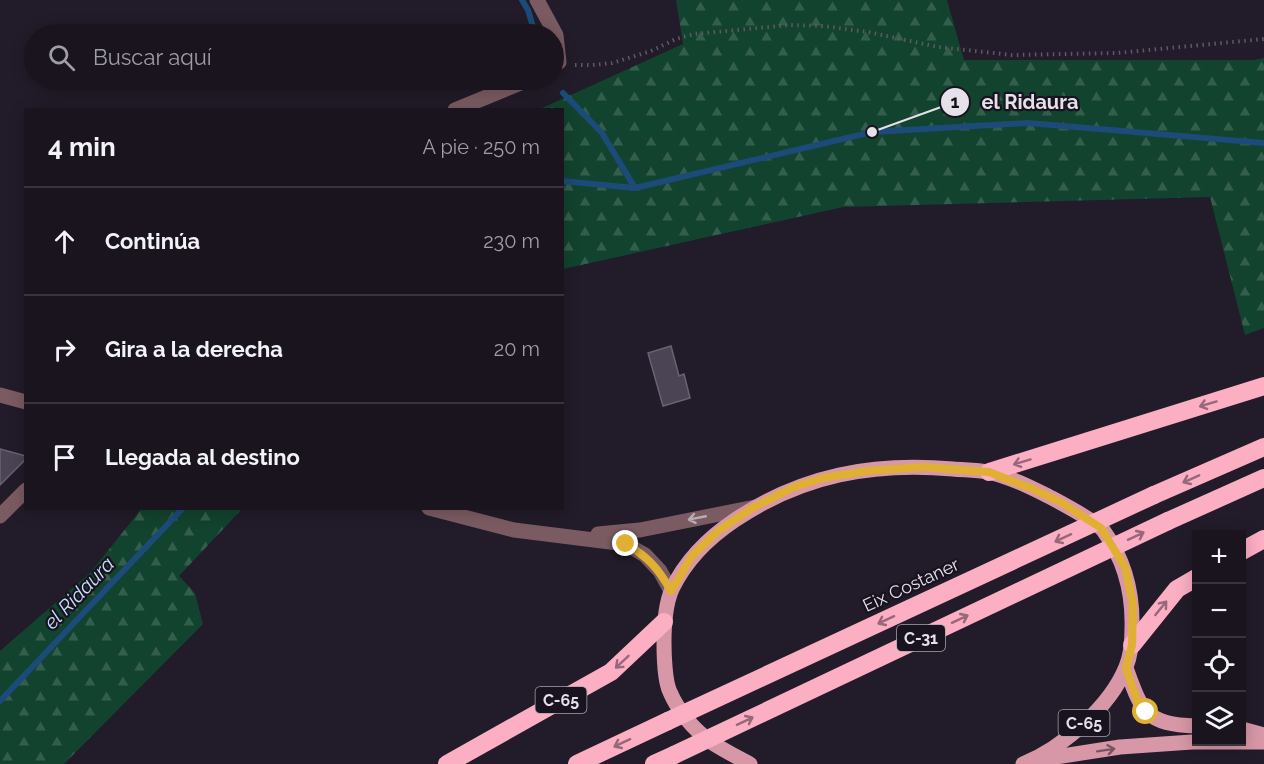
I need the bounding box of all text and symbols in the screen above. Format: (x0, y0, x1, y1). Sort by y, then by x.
search box (24, 24, 564, 90)
icon: search (45, 41, 78, 74)
text: Buscar aquí (93, 44, 212, 70)
callout: el Ridaura (940, 83, 1091, 121)
text: el Ridaura (982, 90, 1078, 114)
text: 1 (951, 91, 960, 112)
text: 4 min (48, 132, 116, 162)
text: A pie · 250 m (423, 135, 540, 159)
icon: ahead (48, 225, 81, 258)
text: Continúa (105, 228, 200, 254)
text: 230 m (483, 229, 540, 253)
icon: right (48, 333, 81, 366)
text: Gira a la derecha (105, 336, 283, 362)
text: 20 m (494, 337, 540, 361)
one-way arrow (1199, 399, 1218, 410)
icon: arrive (48, 441, 81, 474)
text: Llegada al destino (105, 444, 300, 470)
one-way arrow (1013, 457, 1032, 468)
one-way arrow (1183, 474, 1201, 485)
one-way arrow (688, 513, 708, 524)
one-way arrow (1126, 529, 1144, 541)
route end (612, 530, 638, 556)
map controls (1192, 530, 1246, 746)
button: + (1192, 530, 1246, 584)
one-way arrow (1054, 532, 1072, 544)
water label: el Ridaura (39, 552, 119, 634)
street label: Eix Costaner (859, 553, 963, 616)
button: − (1192, 584, 1246, 638)
one-way arrow (1155, 600, 1168, 616)
one-way arrow (950, 613, 968, 625)
one-way arrow (877, 614, 895, 626)
road number: C-31 (897, 625, 945, 651)
button: locate (1192, 638, 1246, 692)
one-way arrow (614, 655, 629, 669)
road number: C-65 (536, 687, 586, 713)
button: layers (1192, 692, 1246, 746)
route start (1132, 698, 1158, 724)
road number: C-65 (1058, 710, 1110, 736)
one-way arrow (736, 714, 754, 726)
one-way arrow (614, 737, 632, 749)
one-way arrow (1096, 744, 1116, 755)

